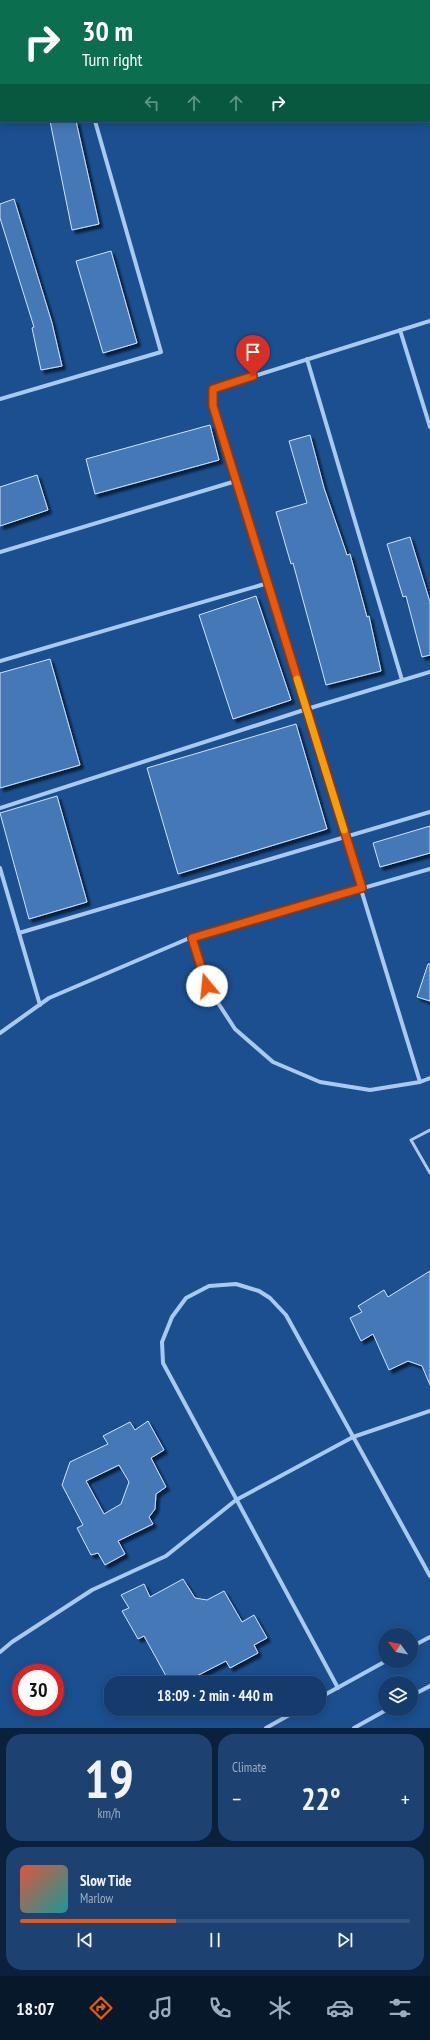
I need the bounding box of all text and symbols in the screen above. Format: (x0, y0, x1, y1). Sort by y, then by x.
text: 30 m (82, 12, 133, 49)
icon: right (16, 16, 68, 68)
text: Turn right (82, 48, 142, 71)
icon: left (141, 92, 163, 114)
icon: ahead (183, 92, 205, 114)
icon: ahead (225, 92, 247, 114)
icon: right (267, 92, 289, 114)
pin (236, 335, 270, 376)
icon: arrive (242, 341, 264, 363)
position arrow (186, 965, 228, 1007)
north arrow (378, 1628, 418, 1668)
map controls (378, 1628, 418, 1716)
speed limit sign: 30 (12, 1664, 64, 1716)
button: layers (378, 1676, 418, 1716)
text: 18:09 · 2 min · 440 m (157, 1686, 273, 1705)
text: 19 (84, 1745, 134, 1812)
text: Climate (232, 1759, 266, 1776)
text: 22° (301, 1779, 341, 1818)
text: − (232, 1785, 241, 1813)
text: + (401, 1785, 410, 1813)
text: km/h (97, 1805, 121, 1822)
text: Slow Tide (80, 1871, 132, 1890)
text: Marlow (80, 1890, 113, 1907)
icon: previous (74, 1929, 96, 1951)
icon: pause (204, 1929, 226, 1951)
icon: next (334, 1929, 356, 1951)
icon: directions (87, 1994, 115, 2022)
icon: music (147, 1994, 175, 2022)
icon: phone (206, 1994, 234, 2022)
icon: climate (266, 1994, 294, 2022)
icon: car (326, 1994, 354, 2022)
icon: filters (386, 1994, 414, 2022)
text: 18:07 (16, 1997, 55, 2020)

